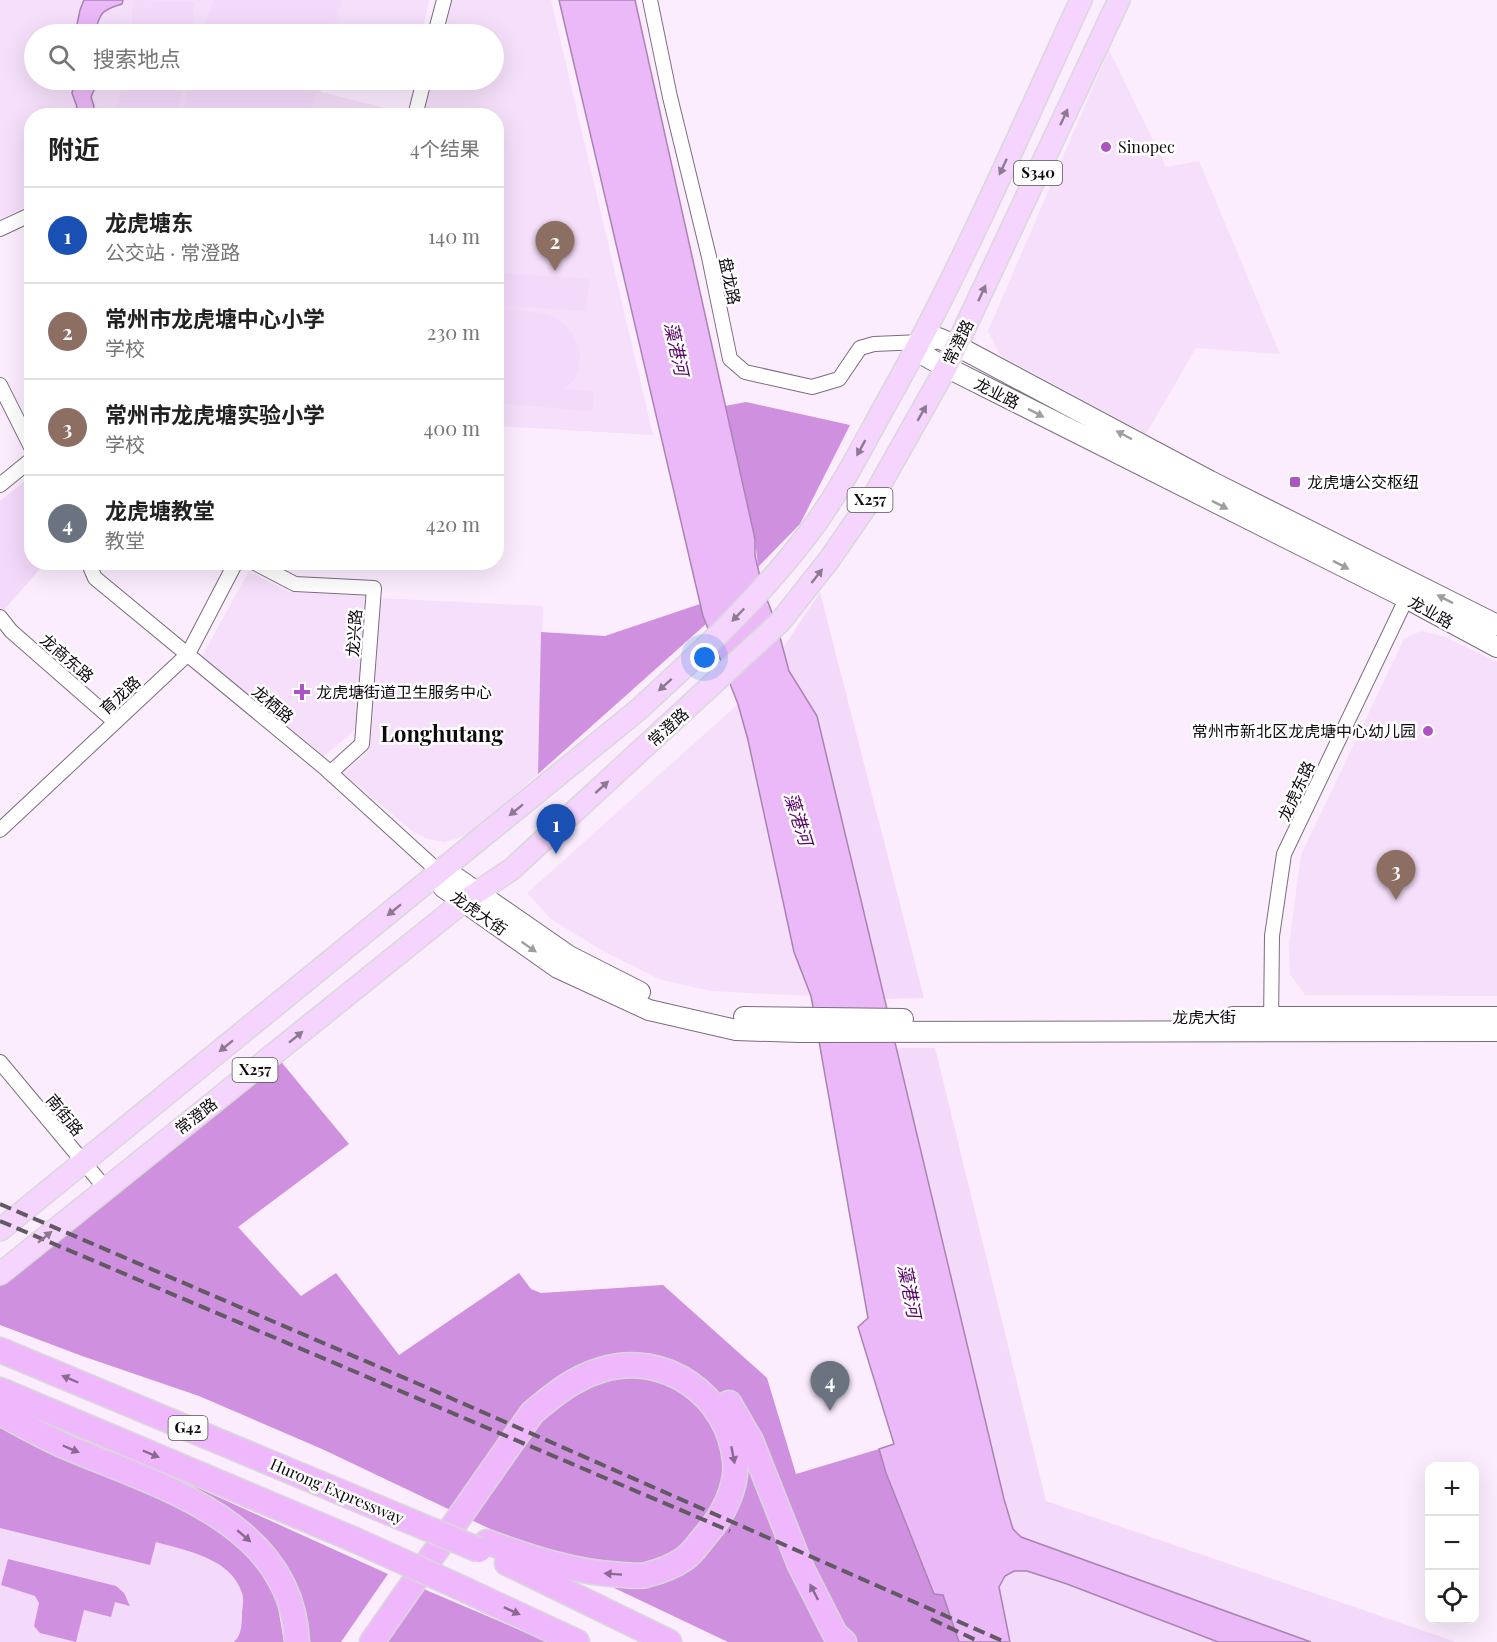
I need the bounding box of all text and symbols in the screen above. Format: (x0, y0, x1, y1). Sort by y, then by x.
search box (24, 24, 504, 90)
icon: search (45, 41, 78, 74)
text: 搜索地点 (93, 43, 181, 73)
one-way arrow (1060, 108, 1069, 125)
text: 附近 (48, 131, 100, 166)
text: 4个结果 (410, 134, 480, 161)
place label: Sinopec (1118, 136, 1175, 157)
marker: Sinopec (1099, 140, 1113, 154)
one-way arrow (999, 159, 1008, 176)
road number: S340 (1014, 161, 1062, 185)
text: 龙虎塘东 (105, 207, 193, 237)
text: 1 (64, 222, 71, 249)
text: 140 m (428, 222, 480, 249)
pin: 2 (536, 222, 574, 271)
text: 公交站 · 常澄路 (105, 238, 240, 265)
street label: 盘龙路 (715, 255, 746, 307)
one-way arrow (977, 285, 986, 302)
text: 常州市龙虎塘中心小学 (105, 303, 325, 333)
street label: 常澄路 (938, 316, 978, 368)
text: 2 (62, 318, 73, 345)
text: 230 m (427, 318, 480, 345)
water label: 藻港河 (660, 320, 695, 381)
text: 学校 (105, 334, 145, 361)
street label: 龙业路 (971, 372, 1023, 413)
text: 常州市龙虎塘实验小学 (105, 399, 325, 429)
one-way arrow (917, 404, 927, 421)
one-way arrow (1028, 408, 1045, 417)
text: 3 (63, 414, 72, 441)
text: 400 m (423, 414, 480, 441)
text: 学校 (105, 430, 145, 457)
one-way arrow (1116, 430, 1133, 440)
one-way arrow (856, 440, 866, 457)
place label: 龙虎塘公交枢纽 (1307, 471, 1419, 492)
marker: 龙虎塘公交枢纽 (1288, 475, 1302, 489)
road number: X257 (848, 488, 892, 512)
text: 龙虎塘教堂 (105, 495, 215, 525)
one-way arrow (1211, 500, 1228, 509)
text: 4 (62, 510, 73, 537)
text: 420 m (426, 510, 480, 537)
text: 教堂 (105, 526, 145, 553)
one-way arrow (1332, 561, 1349, 570)
one-way arrow (810, 569, 822, 584)
street label: 龙业路 (1405, 591, 1457, 632)
one-way arrow (1436, 594, 1453, 604)
one-way arrow (732, 607, 745, 622)
street label: 龙兴路 (341, 608, 366, 658)
street label: 龙商东路 (36, 629, 98, 687)
your location (690, 643, 719, 672)
street label: 育龙路 (95, 671, 144, 719)
one-way arrow (658, 678, 673, 692)
street label: 龙栖路 (248, 680, 298, 727)
place label: 龙虎塘街道卫生服务中心 (316, 681, 492, 702)
marker: 龙虎塘街道卫生服务中心 (293, 683, 311, 701)
street label: 常澄路 (643, 703, 693, 750)
district label: Longhutang (381, 718, 504, 748)
place label: 常州市新北区龙虎塘中心幼儿园 (1192, 720, 1416, 741)
marker: 常州市新北区龙虎塘中心幼儿园 (1421, 724, 1435, 738)
street label: 龙虎东路 (1273, 757, 1319, 824)
one-way arrow (594, 780, 609, 794)
water label: 藻港河 (780, 789, 819, 851)
one-way arrow (509, 803, 524, 816)
pin: 1 (536, 804, 576, 854)
pin: 3 (1376, 850, 1416, 900)
street label: 龙虎大街 (447, 886, 512, 940)
one-way arrow (386, 903, 401, 915)
one-way arrow (520, 941, 536, 953)
street label: 龙虎大街 (1172, 1006, 1236, 1027)
one-way arrow (288, 1031, 303, 1044)
one-way arrow (218, 1039, 233, 1051)
road number: X257 (232, 1058, 278, 1082)
street label: 南街路 (42, 1089, 89, 1140)
street label: 常澄路 (170, 1093, 221, 1139)
one-way arrow (38, 1232, 53, 1244)
water label: 藻港河 (893, 1262, 927, 1323)
pin: 4 (810, 1362, 850, 1411)
one-way arrow (60, 1374, 78, 1384)
road number: G42 (168, 1416, 207, 1440)
one-way arrow (62, 1444, 80, 1454)
one-way arrow (729, 1446, 738, 1465)
one-way arrow (142, 1449, 160, 1459)
street label: Hurong Expressway (267, 1453, 407, 1528)
map controls (1425, 1462, 1479, 1624)
button: + (1425, 1462, 1479, 1516)
button: − (1425, 1516, 1479, 1570)
one-way arrow (236, 1529, 251, 1542)
one-way arrow (604, 1569, 623, 1579)
button: locate (1425, 1570, 1479, 1624)
one-way arrow (809, 1583, 819, 1600)
one-way arrow (503, 1607, 520, 1616)

